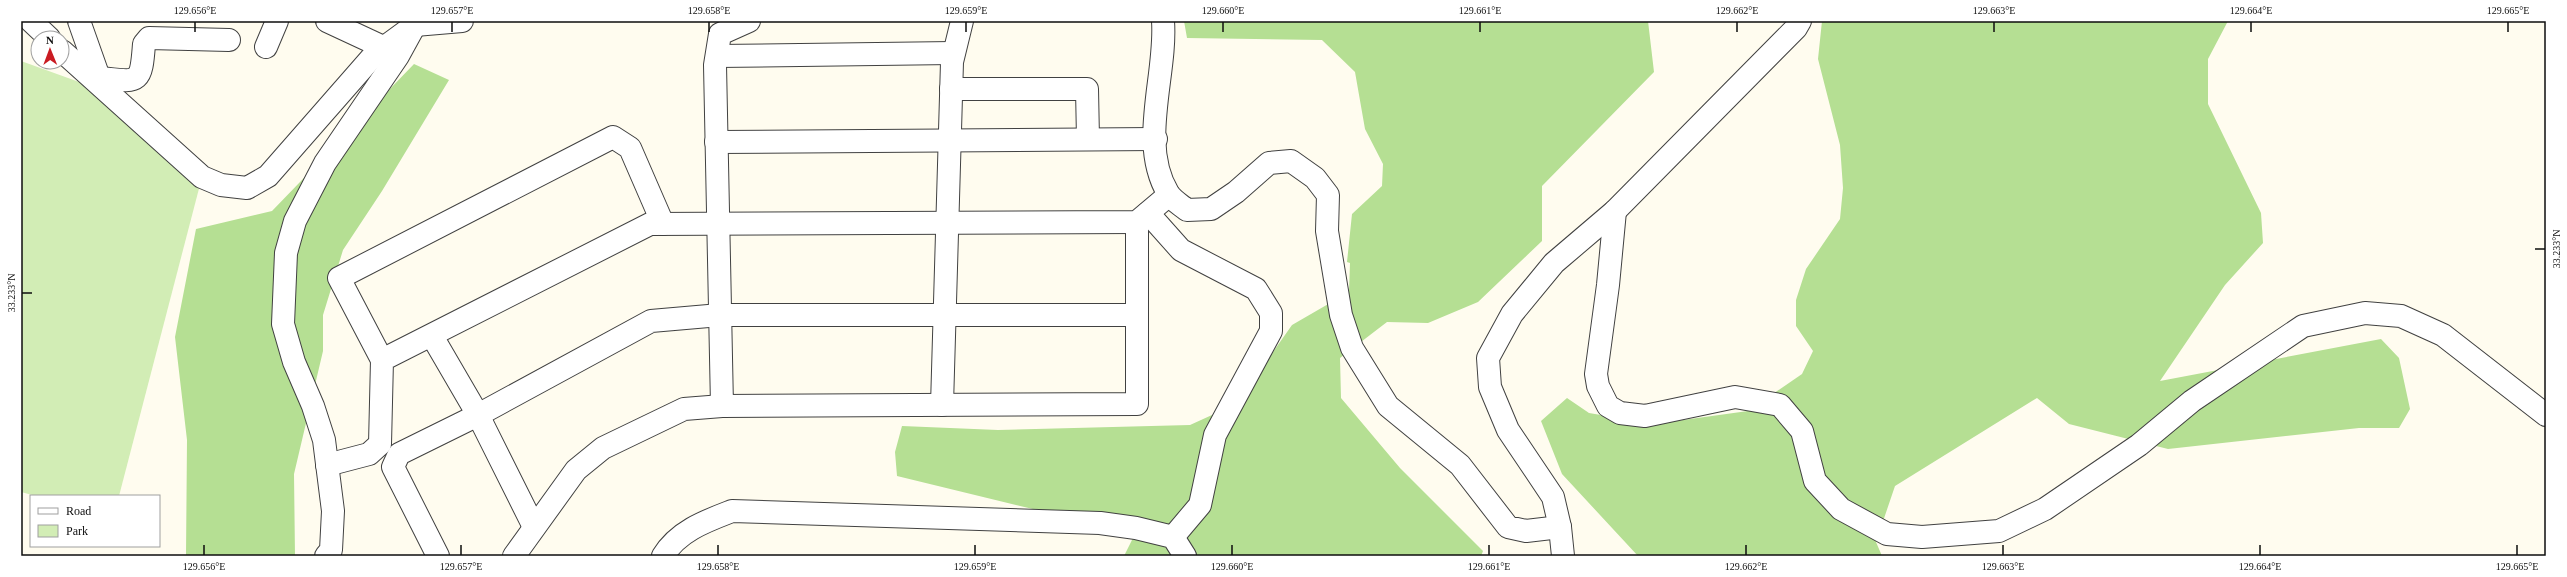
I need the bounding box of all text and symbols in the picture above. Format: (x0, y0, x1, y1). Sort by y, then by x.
text: 129.656°E (174, 5, 216, 16)
text: 129.657°E (431, 5, 473, 16)
text: 129.658°E (688, 5, 730, 16)
text: 129.659°E (945, 5, 987, 16)
text: 129.660°E (1202, 5, 1244, 16)
text: 129.661°E (1459, 5, 1501, 16)
text: 129.662°E (1716, 5, 1758, 16)
text: 129.663°E (1973, 5, 2015, 16)
text: 129.664°E (2230, 5, 2272, 16)
text: 129.665°E (2487, 5, 2529, 16)
north arrow (30, 30, 70, 70)
text: N (46, 34, 54, 46)
text: 33.233°N (2551, 230, 2562, 268)
text: 33.233°N (6, 274, 17, 312)
legend (30, 495, 160, 547)
text: Road (66, 504, 91, 518)
text: Park (66, 524, 88, 538)
text: 129.656°E (183, 561, 225, 572)
text: 129.657°E (440, 561, 482, 572)
text: 129.658°E (697, 561, 739, 572)
text: 129.659°E (954, 561, 996, 572)
text: 129.660°E (1211, 561, 1253, 572)
text: 129.661°E (1468, 561, 1510, 572)
text: 129.662°E (1725, 561, 1767, 572)
text: 129.663°E (1982, 561, 2024, 572)
text: 129.664°E (2239, 561, 2281, 572)
text: 129.665°E (2496, 561, 2538, 572)

